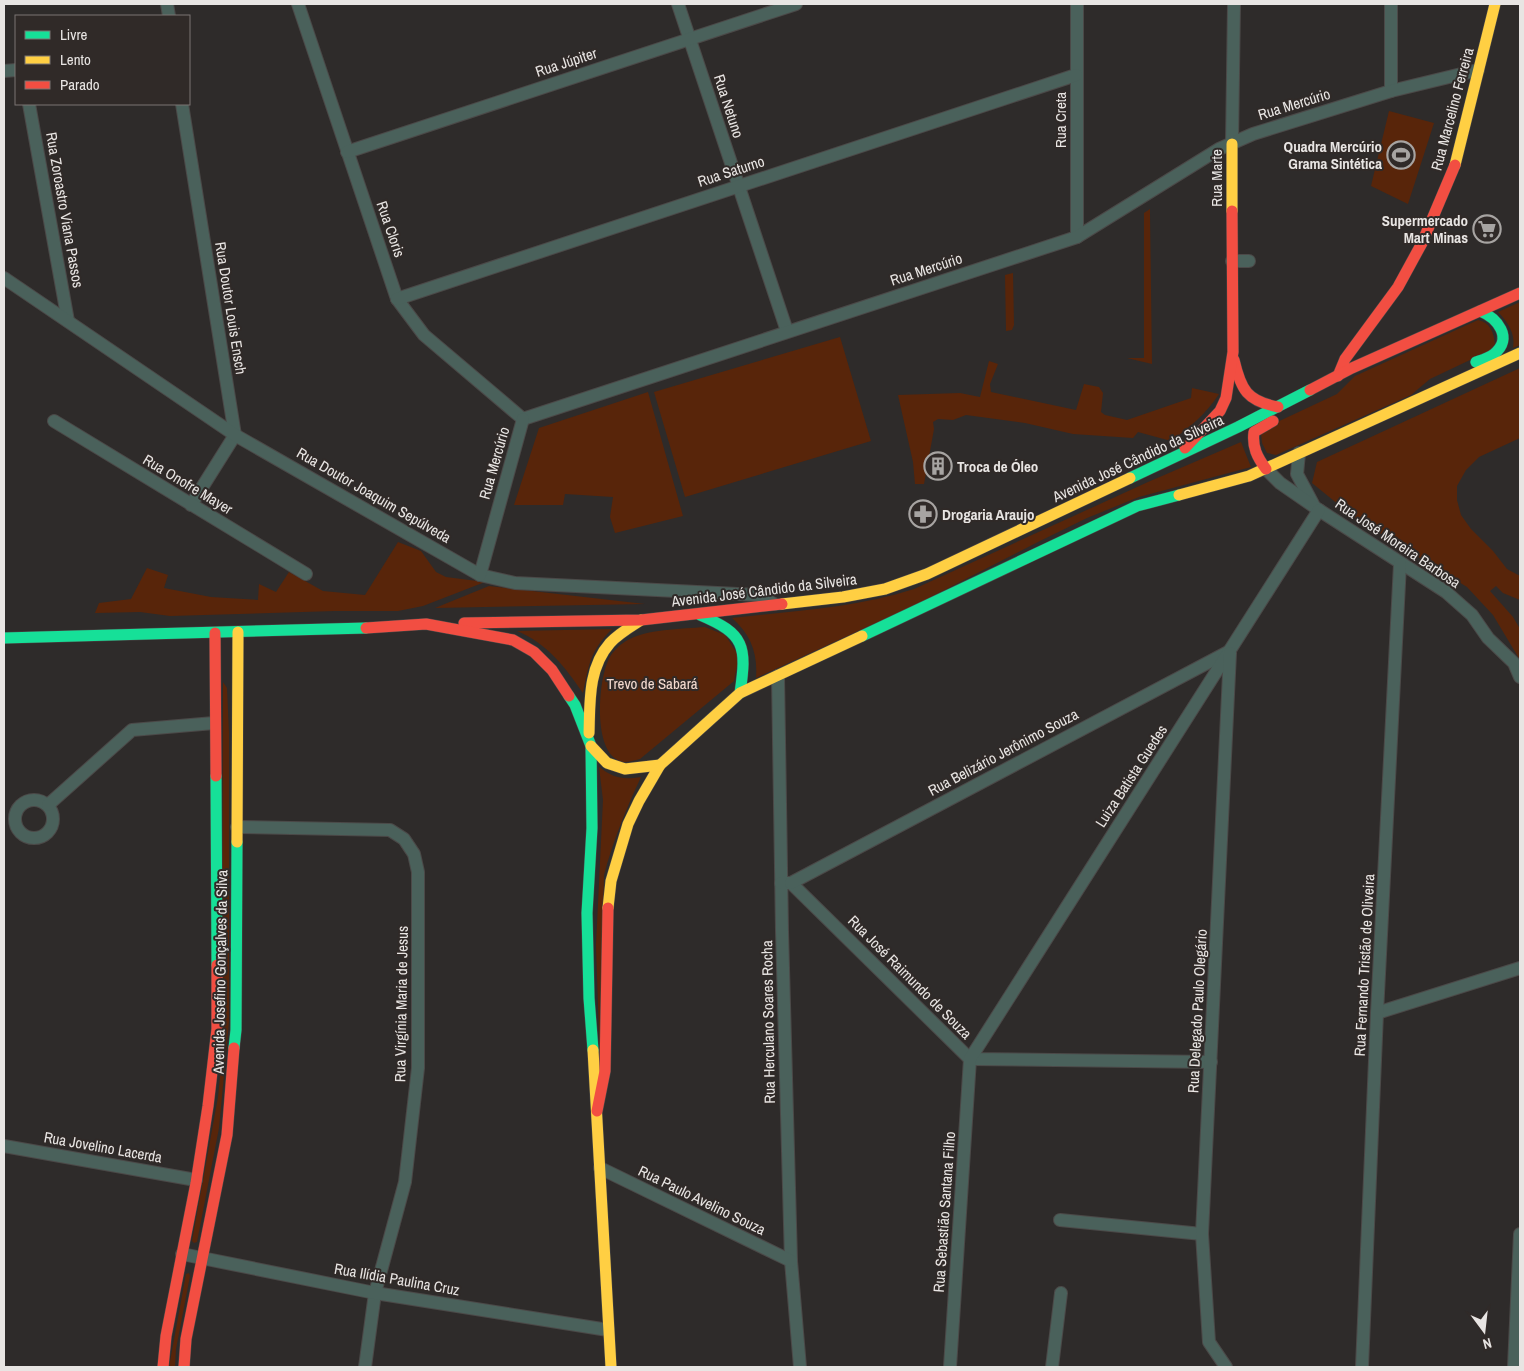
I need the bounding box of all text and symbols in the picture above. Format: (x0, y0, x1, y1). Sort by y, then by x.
legend (15, 15, 190, 105)
text: Livre (60, 24, 88, 45)
street label: Rua Júpiter (533, 42, 599, 82)
street label: Rua Marcelino Ferreira (1425, 45, 1479, 173)
text: Lento (60, 49, 91, 70)
street label: Rua Netuno (709, 72, 749, 141)
text: Parado (60, 74, 100, 95)
street label: Rua Mercúrio (1255, 83, 1333, 125)
street label: Rua Creta (1050, 92, 1071, 148)
street label: Rua Zoroastro Viana Passos (41, 131, 89, 289)
place label: Quadra Mercúrio Grama Sintética (1284, 136, 1382, 174)
sports icon: Quadra Mercúrio Grama Sintética (1386, 140, 1416, 170)
street label: Rua Marte (1206, 149, 1227, 207)
street label: Rua Saturno (695, 150, 767, 192)
street label: Rua Cloris (372, 198, 410, 260)
place label: Supermercado Mart Minas (1382, 210, 1468, 248)
supermarket icon: Supermercado Mart Minas (1472, 214, 1502, 244)
street label: Rua Doutor Louis Ensch (210, 240, 252, 376)
street label: Rua Mercúrio (887, 247, 965, 290)
street label: Avenida José Cândido da Silveira (1048, 409, 1227, 507)
street label: Rua Mercúrio (474, 424, 514, 502)
street label: Rua Doutor Joaquim Sepúlveda (293, 442, 455, 548)
street label: Rua Onofre Mayer (139, 449, 237, 519)
building icon: Troca de Óleo (923, 451, 953, 481)
place label: Troca de Óleo (957, 456, 1038, 477)
street label: Rua José Moreira Barbosa (1331, 493, 1465, 593)
pharmacy icon: Drogaria Araujo (908, 499, 938, 529)
place label: Drogaria Araujo (942, 504, 1035, 525)
street label: Avenida José Cândido da Silveira (669, 568, 858, 612)
park label: Trevo de Sabará (606, 673, 698, 694)
street label: Rua Belizário Jerônimo Souza (924, 703, 1082, 801)
street label: Luiza Batista Guedes (1090, 721, 1172, 831)
street label: Avenida Josefino Gonçalves da Silva (208, 870, 232, 1075)
street label: Rua Fernando Tristão de Oliveira (1349, 873, 1379, 1057)
street label: Rua José Raimundo de Souza (843, 910, 977, 1044)
street label: Rua Virgínia Maria de Jesus (389, 926, 413, 1082)
street label: Rua Delegado Paulo Olegário (1182, 928, 1212, 1093)
street label: Rua Herculano Soares Rocha (756, 940, 780, 1104)
street label: Rua Jovelino Lacerda (42, 1126, 164, 1168)
street label: Rua Sebastião Santana Filho (928, 1131, 960, 1293)
street label: Rua Paulo Avelino Souza (635, 1160, 769, 1240)
street label: Rua Ilídia Paulina Cruz (333, 1258, 461, 1300)
north arrow (1459, 1306, 1509, 1356)
text: N (1481, 1334, 1494, 1353)

